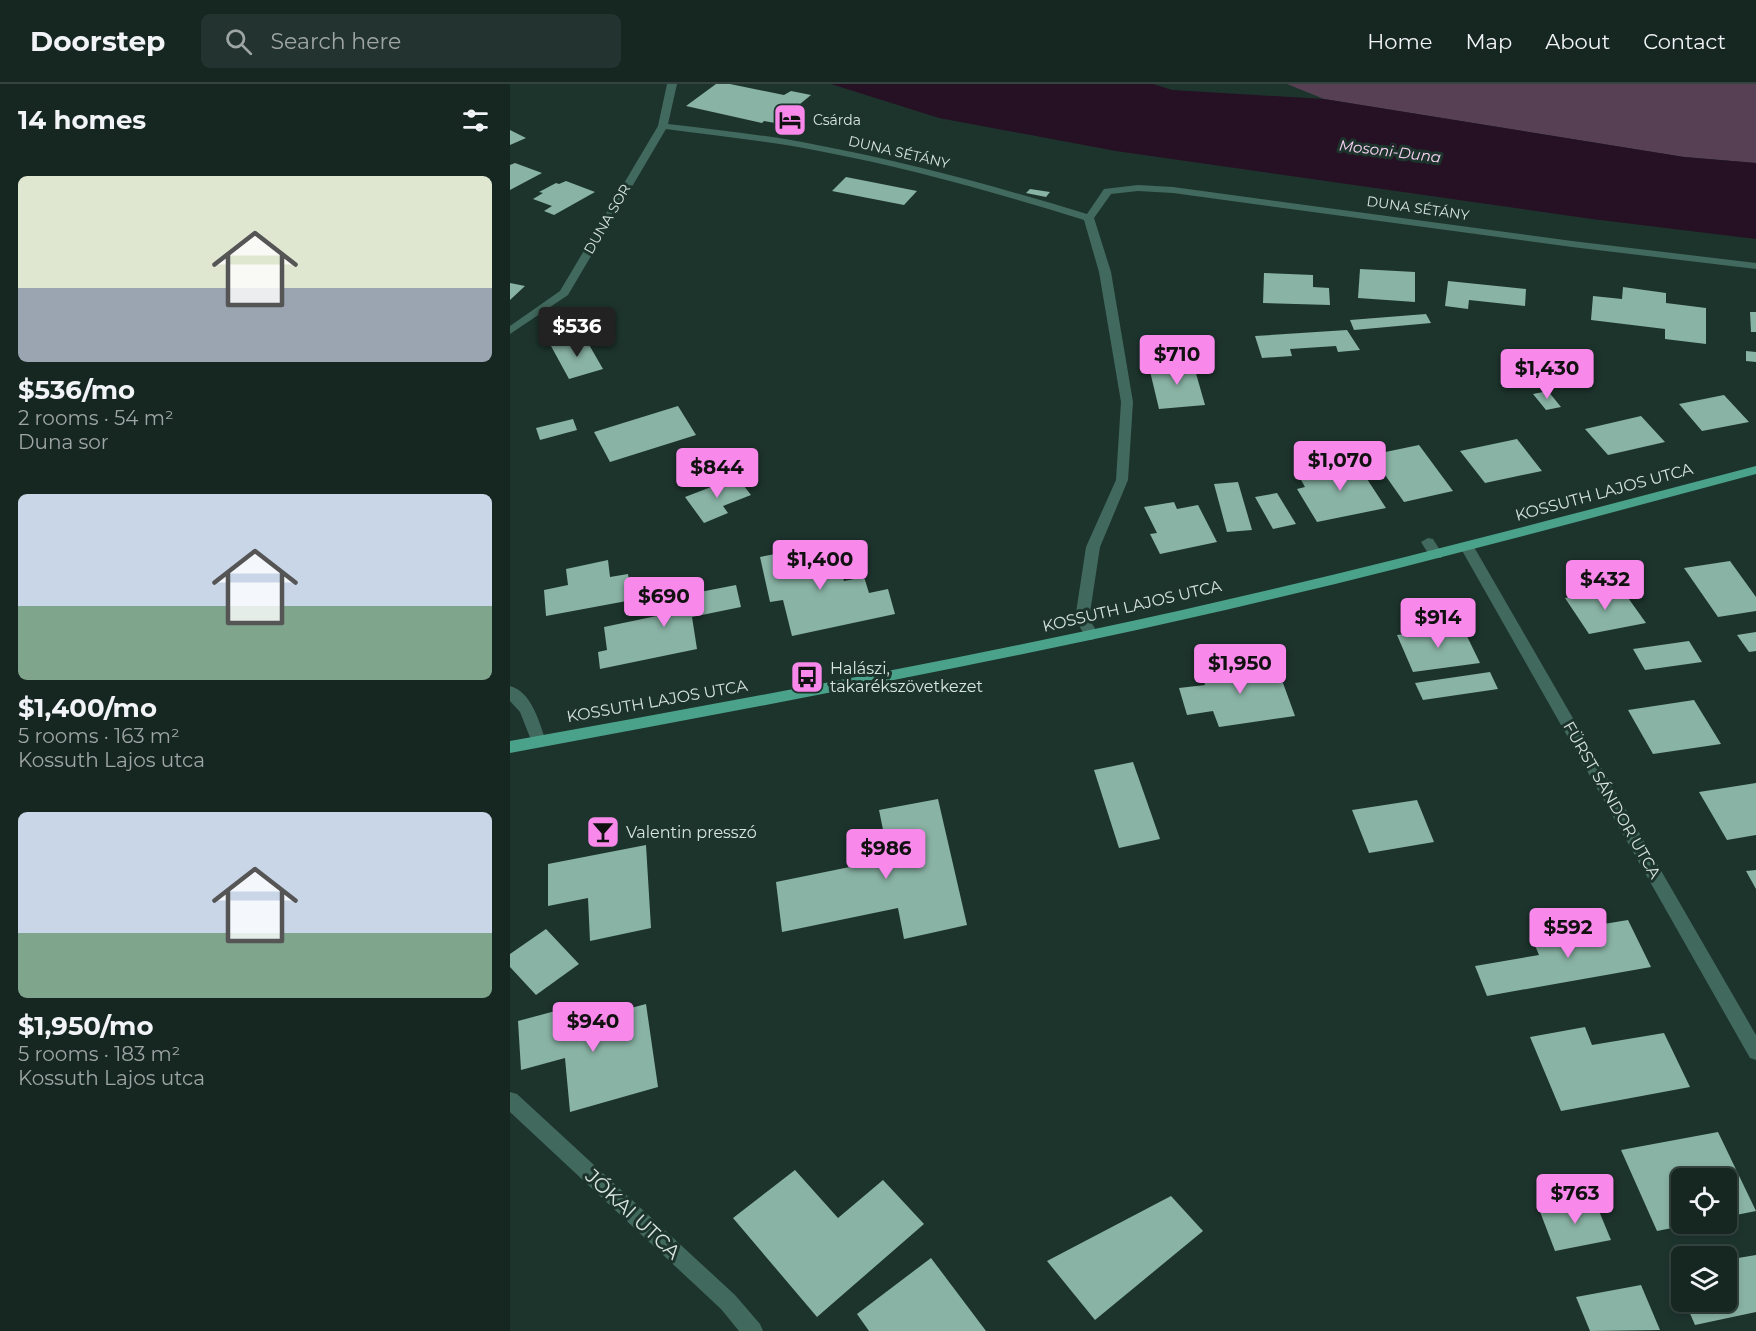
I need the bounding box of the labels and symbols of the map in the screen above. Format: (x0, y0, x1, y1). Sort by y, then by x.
hotel icon: Csárda (772, 102, 808, 138)
place label: Csárda (813, 111, 861, 129)
street label: DUNA SÉTÁNY (847, 132, 951, 172)
water label: Mosoni-Duna (1338, 135, 1442, 167)
street label: DUNA SOR (580, 181, 634, 257)
street label: DUNA SÉTÁNY (1366, 192, 1471, 224)
pin: $536 (541, 307, 613, 358)
pin: $710 (1141, 335, 1213, 386)
pin: $1,430 (1498, 349, 1596, 400)
pin: $1,070 (1291, 441, 1389, 492)
pin: $844 (681, 448, 753, 499)
street label: KOSSUTH LAJOS UTCA (1513, 459, 1695, 525)
pin: $1,400 (771, 540, 869, 591)
pin: $432 (1569, 560, 1641, 611)
street label: KOSSUTH LAJOS UTCA (1041, 576, 1224, 636)
pin: $690 (628, 577, 700, 628)
pin: $914 (1402, 598, 1474, 649)
pin: $1,950 (1191, 644, 1289, 695)
bus stop icon: Halászi, takarékszövetkezet (789, 659, 825, 695)
place label: Halászi, takarékszövetkezet (830, 659, 983, 696)
street label: KOSSUTH LAJOS UTCA (565, 676, 749, 726)
street label: FÜRST SÁNDOR UTCA (1559, 718, 1666, 882)
bar icon: Valentin presszó (585, 814, 621, 850)
place label: Valentin presszó (626, 823, 757, 842)
pin: $986 (850, 829, 922, 880)
pin: $592 (1532, 908, 1604, 959)
pin: $940 (557, 1002, 629, 1053)
street label: JÓKAI UTCA (580, 1163, 686, 1265)
pin: $763 (1539, 1174, 1611, 1225)

